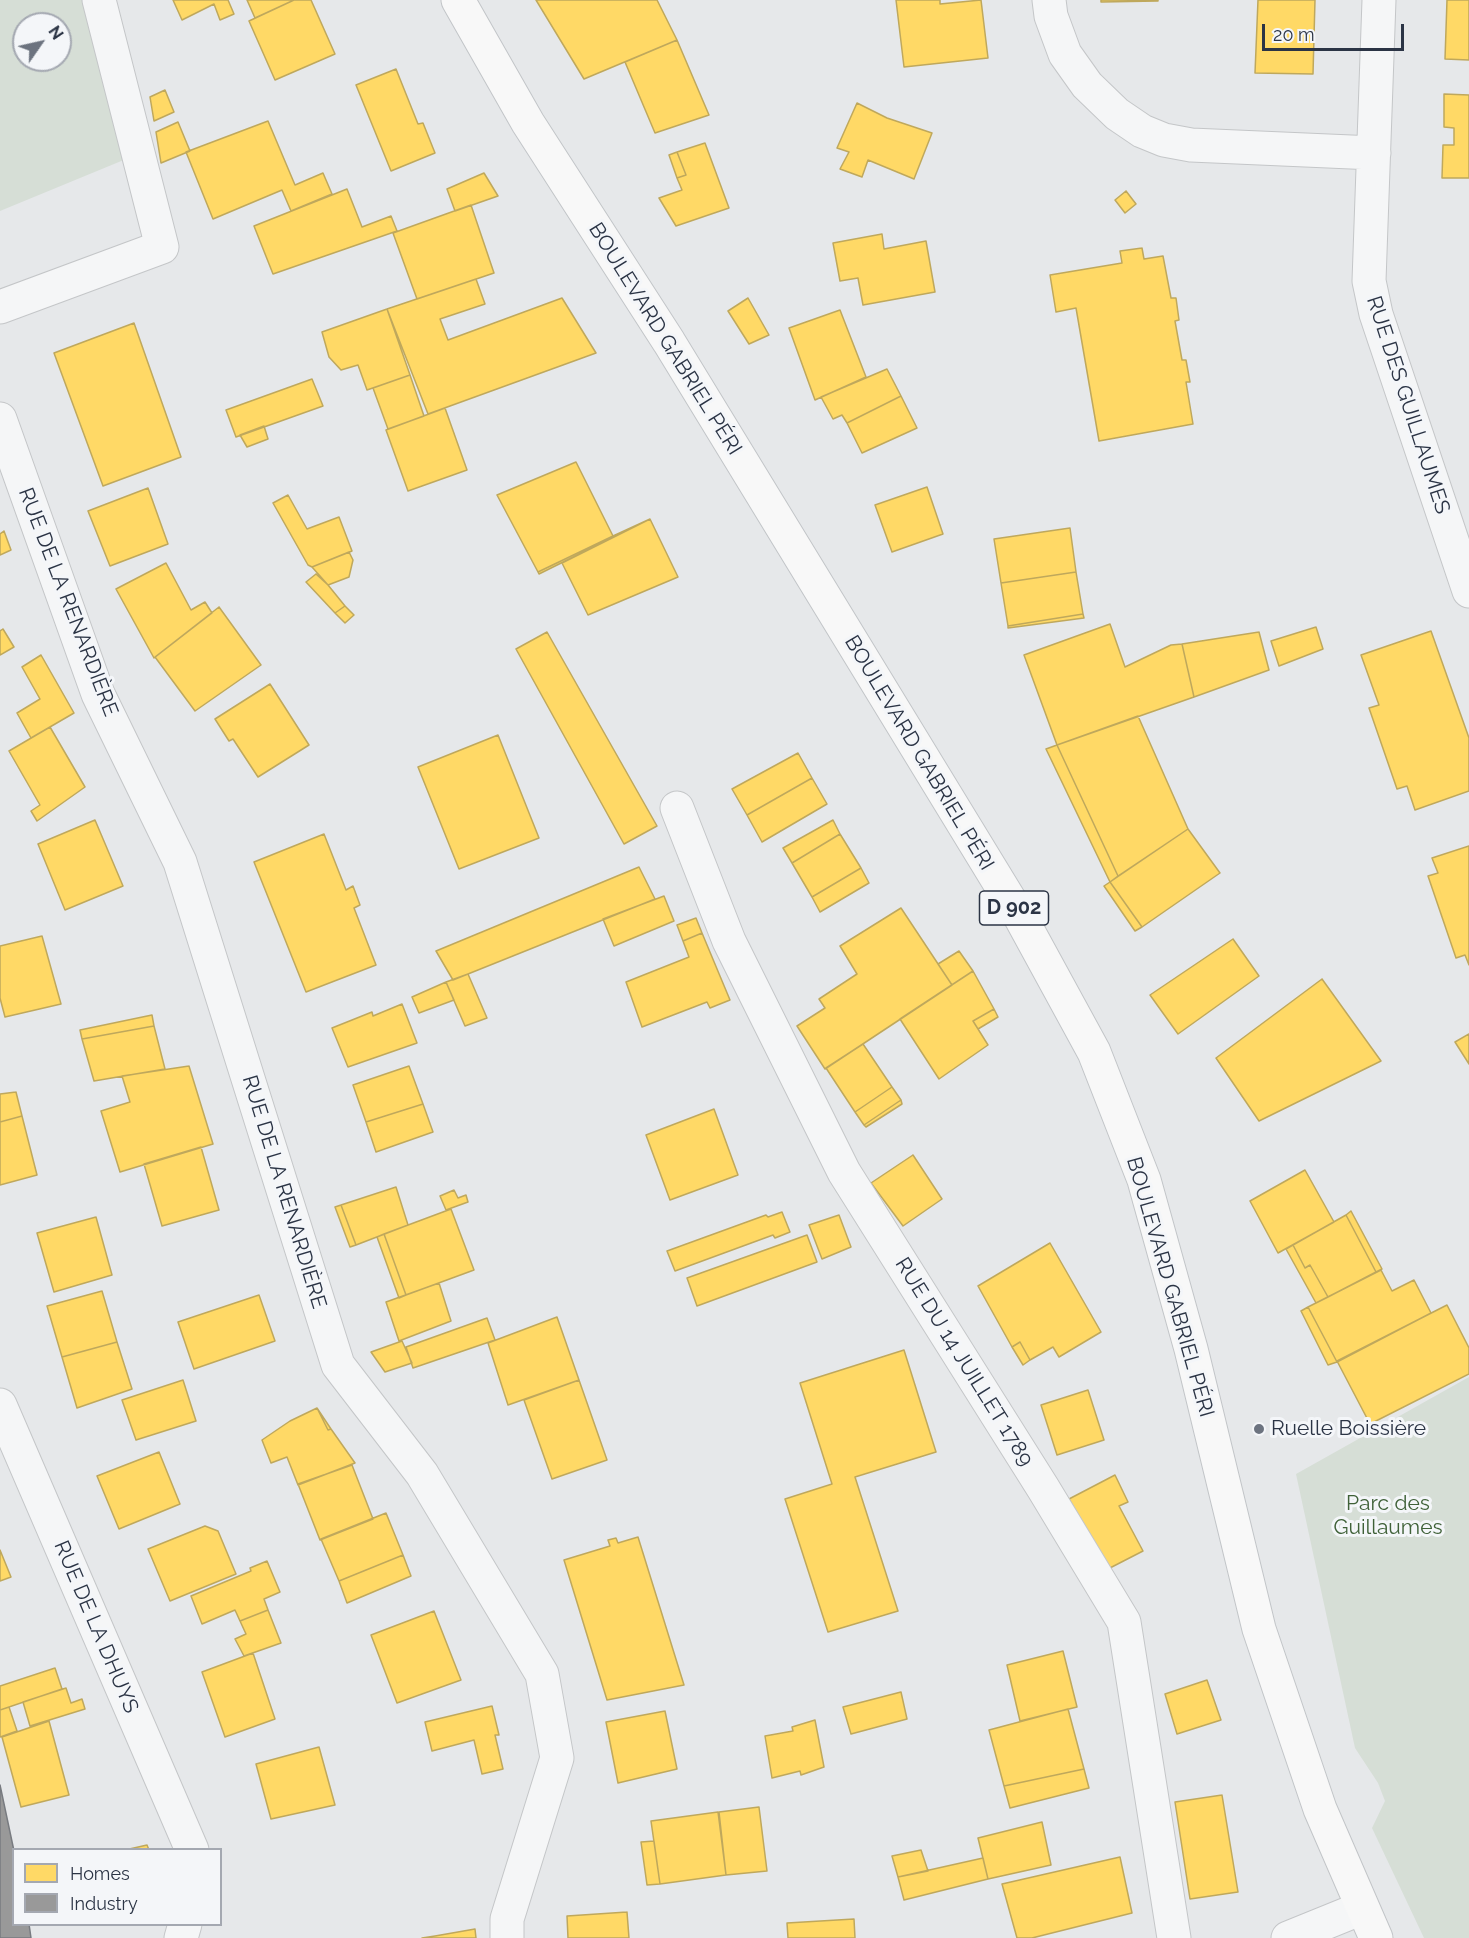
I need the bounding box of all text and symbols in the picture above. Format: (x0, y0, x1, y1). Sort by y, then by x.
north arrow (12, 12, 72, 72)
scale bar (1265, 12, 1408, 50)
text: N (44, 22, 67, 43)
text: 20 m (1273, 24, 1315, 45)
street label: BOULEVARD GABRIEL PÉRI (583, 218, 747, 460)
street label: RUE DES GUILLAUMES (1361, 293, 1455, 517)
street label: RUE DE LA RENARDIÈRE (13, 484, 123, 720)
street label: BOULEVARD GABRIEL PÉRI (839, 631, 999, 875)
road number: D 902 (980, 891, 1048, 925)
street label: RUE DE LA RENARDIÈRE (236, 1072, 332, 1312)
street label: BOULEVARD GABRIEL PÉRI (1121, 1154, 1219, 1420)
street label: RUE DU 14 JUILLET 1789 (889, 1253, 1039, 1471)
place label: Ruelle Boissière (1271, 1416, 1426, 1442)
marker: Ruelle Boissière (1252, 1422, 1266, 1436)
park label: Parc des Guillaumes (1333, 1491, 1443, 1541)
street label: RUE DE LA DHUYS (48, 1537, 144, 1717)
legend (12, 1848, 222, 1926)
text: Homes (70, 1863, 130, 1884)
text: Industry (70, 1893, 138, 1914)

